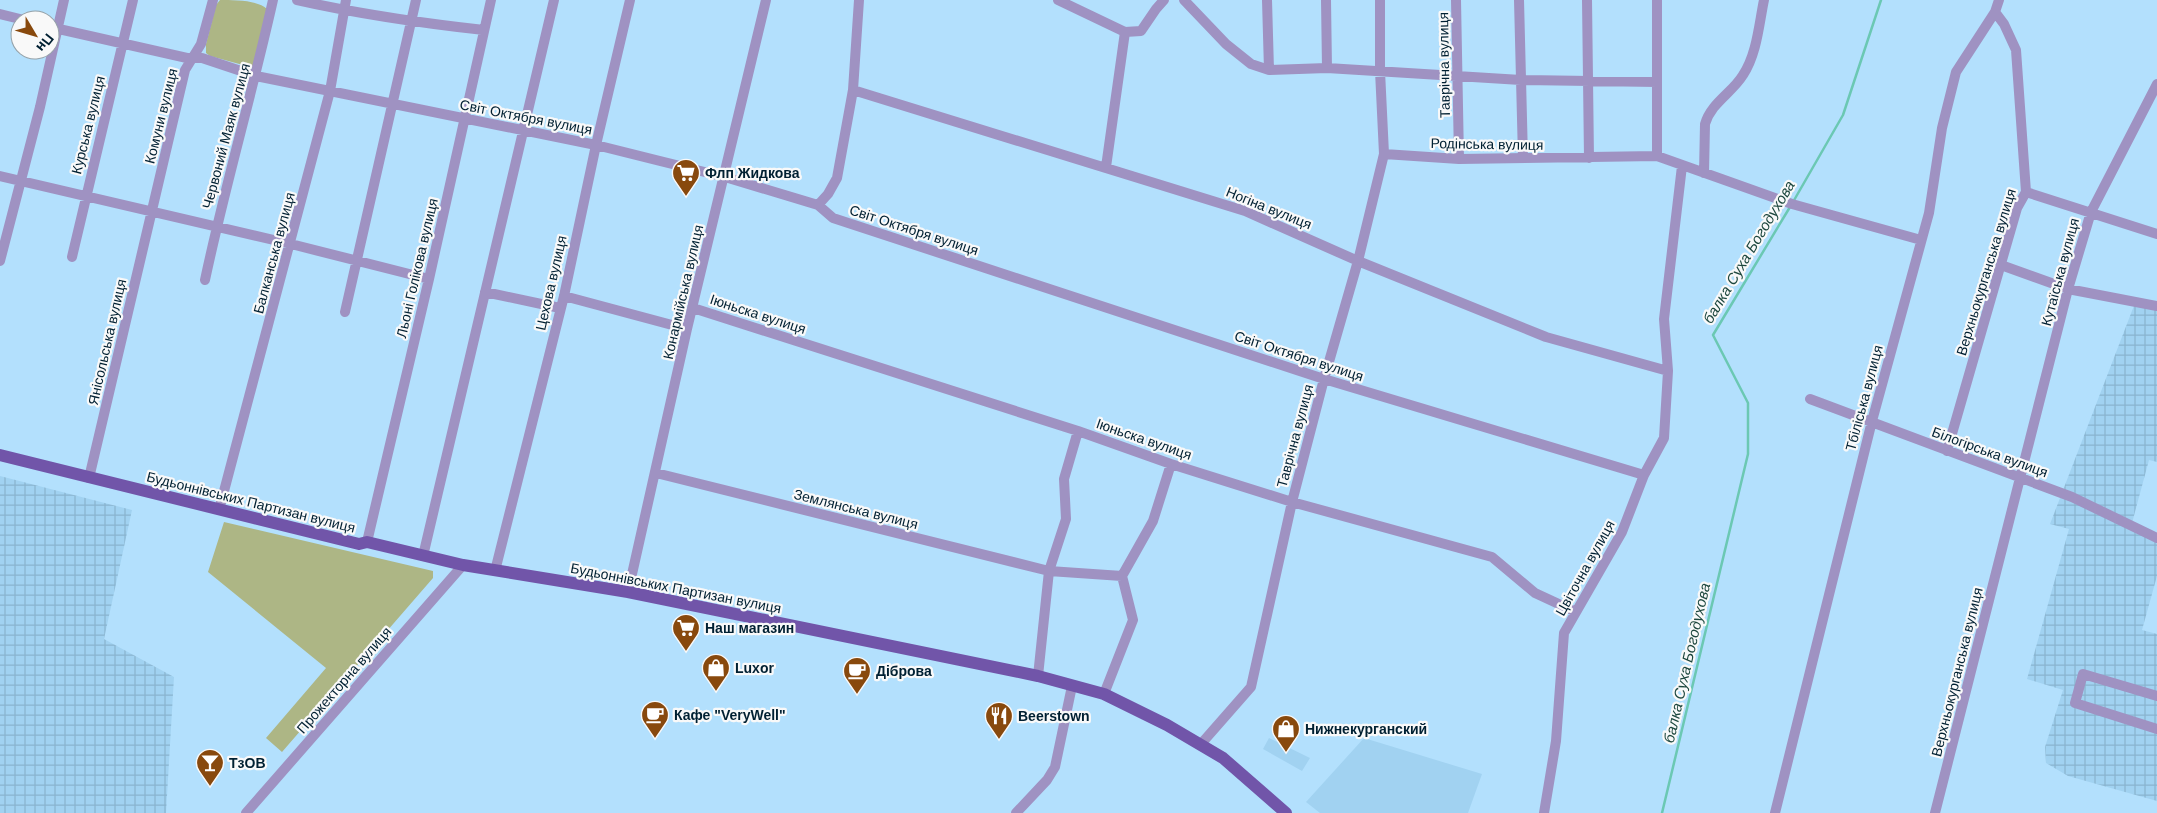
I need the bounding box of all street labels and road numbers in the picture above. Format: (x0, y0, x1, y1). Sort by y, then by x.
street label: Таврічна вулиця (1435, 12, 1453, 118)
street label: Червоний Маяк вулиця (199, 62, 253, 210)
street label: Комуни вулиця (141, 67, 181, 165)
street label: Курська вулиця (68, 74, 108, 176)
street label: Світ Октября вулиця (458, 96, 594, 138)
street label: Родінська вулиця (1430, 135, 1544, 153)
street label: Ногіна вулиця (1224, 184, 1314, 232)
street label: Верхньокурганська вулиця (1953, 187, 2019, 357)
street label: Балканська вулиця (250, 191, 298, 315)
street label: Льоні Голікова вулиця (393, 197, 441, 339)
street label: Світ Октября вулиця (847, 202, 981, 258)
street label: Кутаїська вулиця (2038, 216, 2082, 328)
street label: Конармійська вулиця (660, 223, 706, 361)
street label: Цехова вулиця (532, 234, 570, 332)
street label: Янісольська вулиця (85, 277, 129, 407)
street label: Iюньска вулиця (708, 291, 808, 337)
street label: Світ Октября вулиця (1232, 328, 1366, 384)
street label: Тбіліська вулиця (1842, 343, 1886, 453)
street label: Таврічна вулиця (1274, 383, 1316, 489)
street label: Iюньска вулиця (1094, 415, 1194, 463)
street label: Білогірська вулиця (1930, 424, 2050, 480)
street label: Будьоннівських Партизан вулиця (145, 468, 357, 536)
street label: Землянська вулиця (792, 486, 920, 532)
street label: Цвiточна вулиця (1552, 517, 1618, 619)
street label: Будьоннівських Партизан вулиця (569, 560, 783, 616)
street label: Верхньокурганська вулиця (1928, 586, 1986, 758)
street label: Прожекторна вулиця (293, 624, 395, 736)

